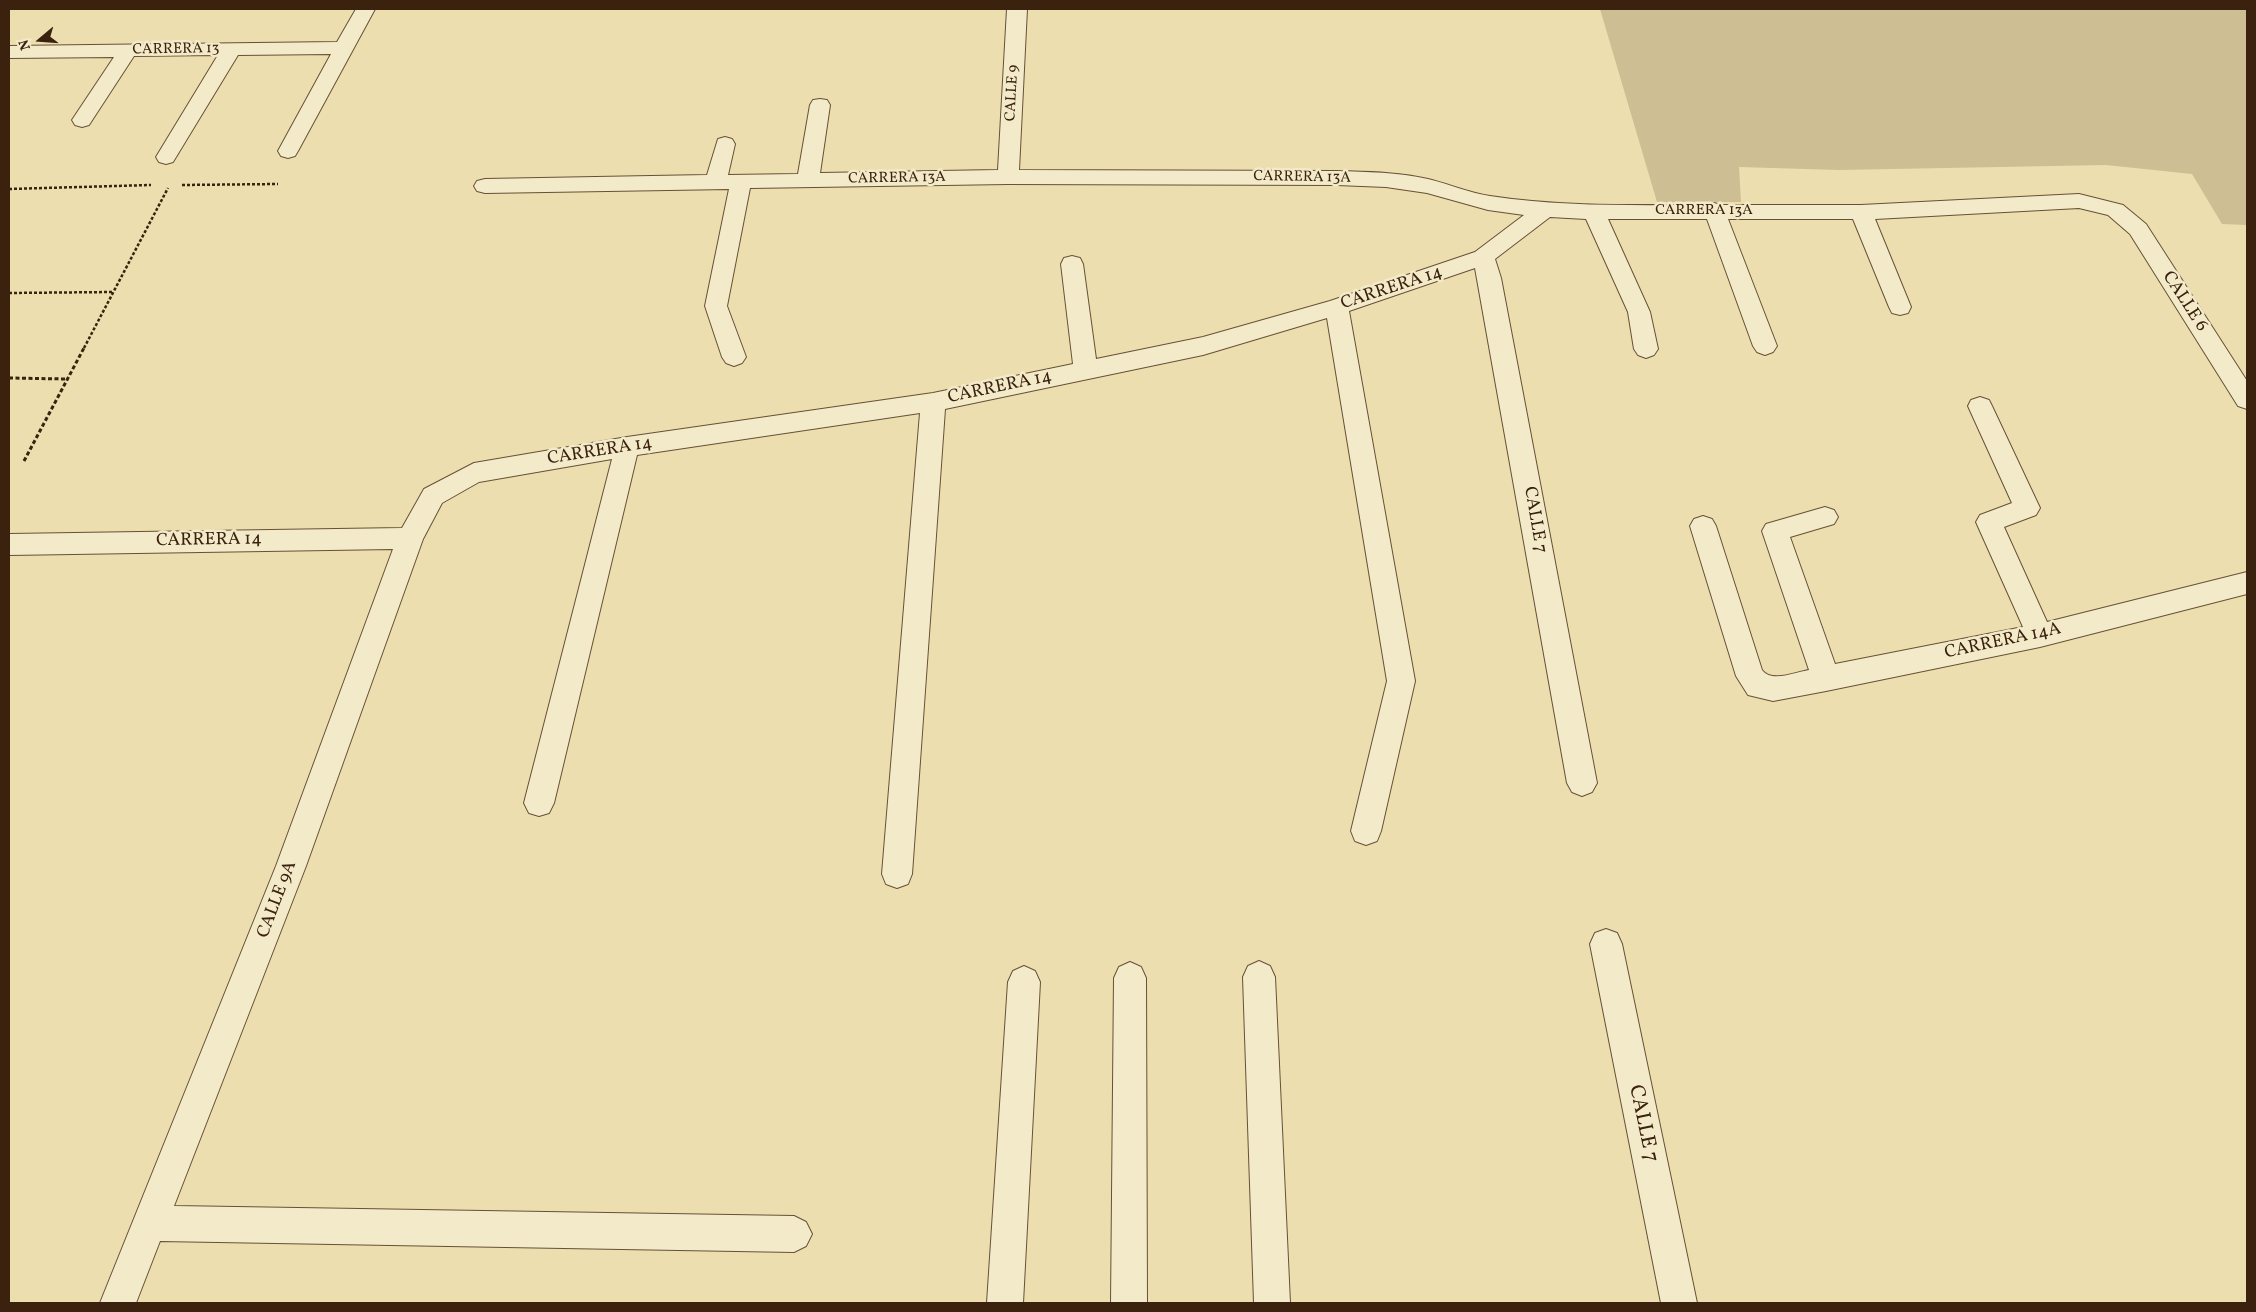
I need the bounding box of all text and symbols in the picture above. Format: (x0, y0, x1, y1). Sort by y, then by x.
north arrow (15, 15, 65, 65)
text: N (15, 37, 36, 53)
street label: CARRERA 13 (132, 40, 220, 60)
street label: CALLE 9 (1003, 64, 1023, 122)
street label: CARRERA 13A (1253, 168, 1351, 188)
street label: CARRERA 13A (848, 169, 946, 189)
street label: CARRERA 13A (1655, 202, 1753, 220)
street label: CARRERA 14 (1338, 262, 1446, 316)
street label: CALLE 6 (2156, 268, 2212, 336)
street label: CARRERA 14 (946, 366, 1054, 410)
street label: CARRERA 14 (546, 433, 654, 471)
street label: CALLE 7 (1518, 485, 1550, 555)
street label: CARRERA 14 (156, 529, 262, 553)
street label: CARRERA 14A (1943, 619, 2063, 665)
street label: CALLE 9A (253, 858, 303, 942)
street label: CALLE 7 (1622, 1083, 1662, 1165)

